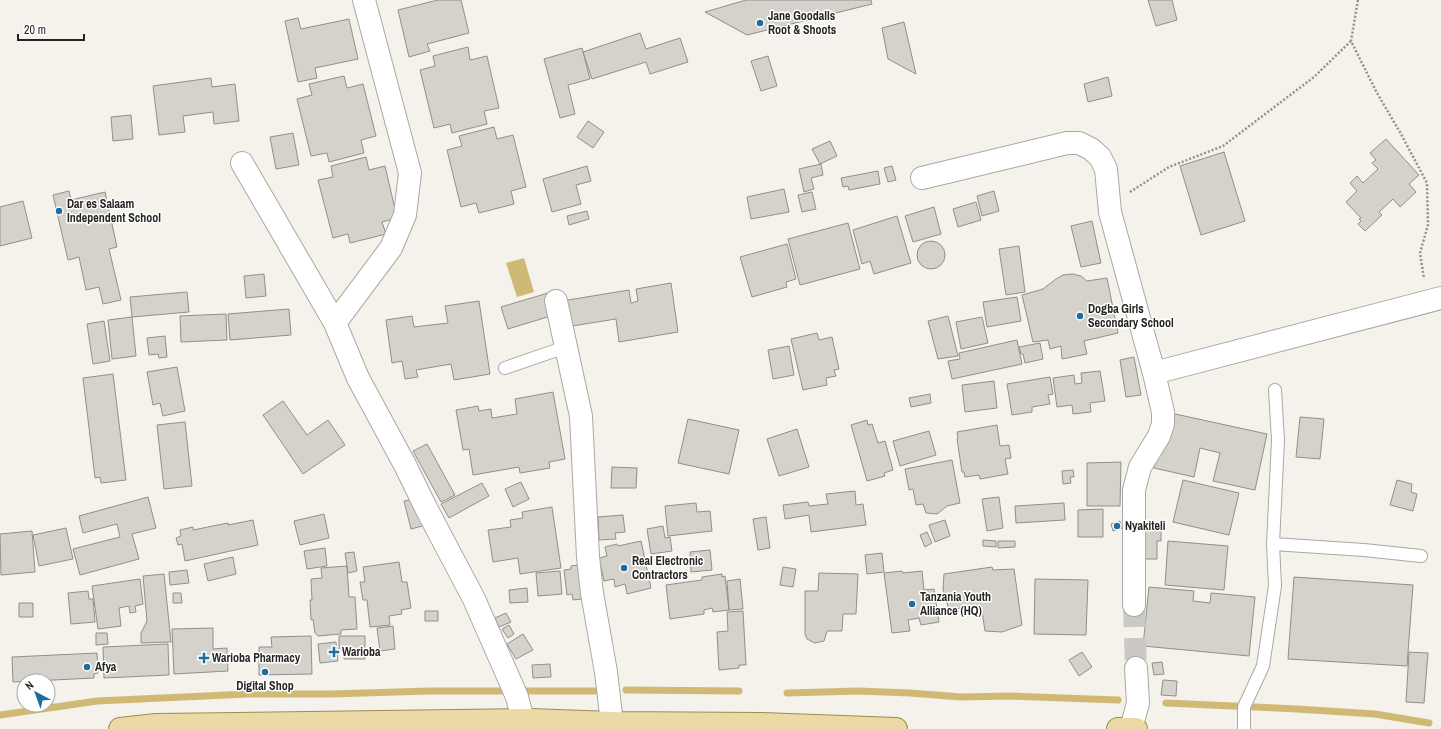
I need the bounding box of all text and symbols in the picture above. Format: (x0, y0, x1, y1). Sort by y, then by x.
place label: Jane Goodalls Root & Shoots (768, 8, 837, 38)
scale bar (18, 16, 84, 42)
marker: Jane Goodalls Root & Shoots (755, 18, 765, 28)
text: 20 m (24, 22, 46, 38)
place label: Dar es Salaam Independent School (67, 196, 161, 226)
marker: Dar es Salaam Independent School (54, 206, 64, 216)
place label: Dogba Girls Secondary School (1088, 301, 1174, 331)
marker: Dogba Girls Secondary School (1075, 311, 1085, 321)
place label: Nyakiteli (1125, 518, 1166, 534)
marker: Nyakiteli (1112, 521, 1122, 531)
place label: Real Electronic Contractors (632, 553, 704, 583)
marker: Real Electronic Contractors (619, 563, 629, 573)
place label: Tanzania Youth Alliance (HQ) (920, 589, 991, 619)
marker: Tanzania Youth Alliance (HQ) (907, 599, 917, 609)
place label: Warioba (342, 644, 381, 660)
marker: Warioba (329, 647, 339, 657)
place label: Warioba Pharmacy (212, 650, 301, 666)
marker: Warioba Pharmacy (199, 653, 209, 663)
place label: Afya (95, 659, 117, 675)
marker: Afya (82, 662, 92, 672)
marker: Digital Shop (260, 667, 270, 677)
north arrow (16, 673, 56, 713)
text: N (22, 678, 36, 693)
place label: Digital Shop (236, 678, 294, 694)

